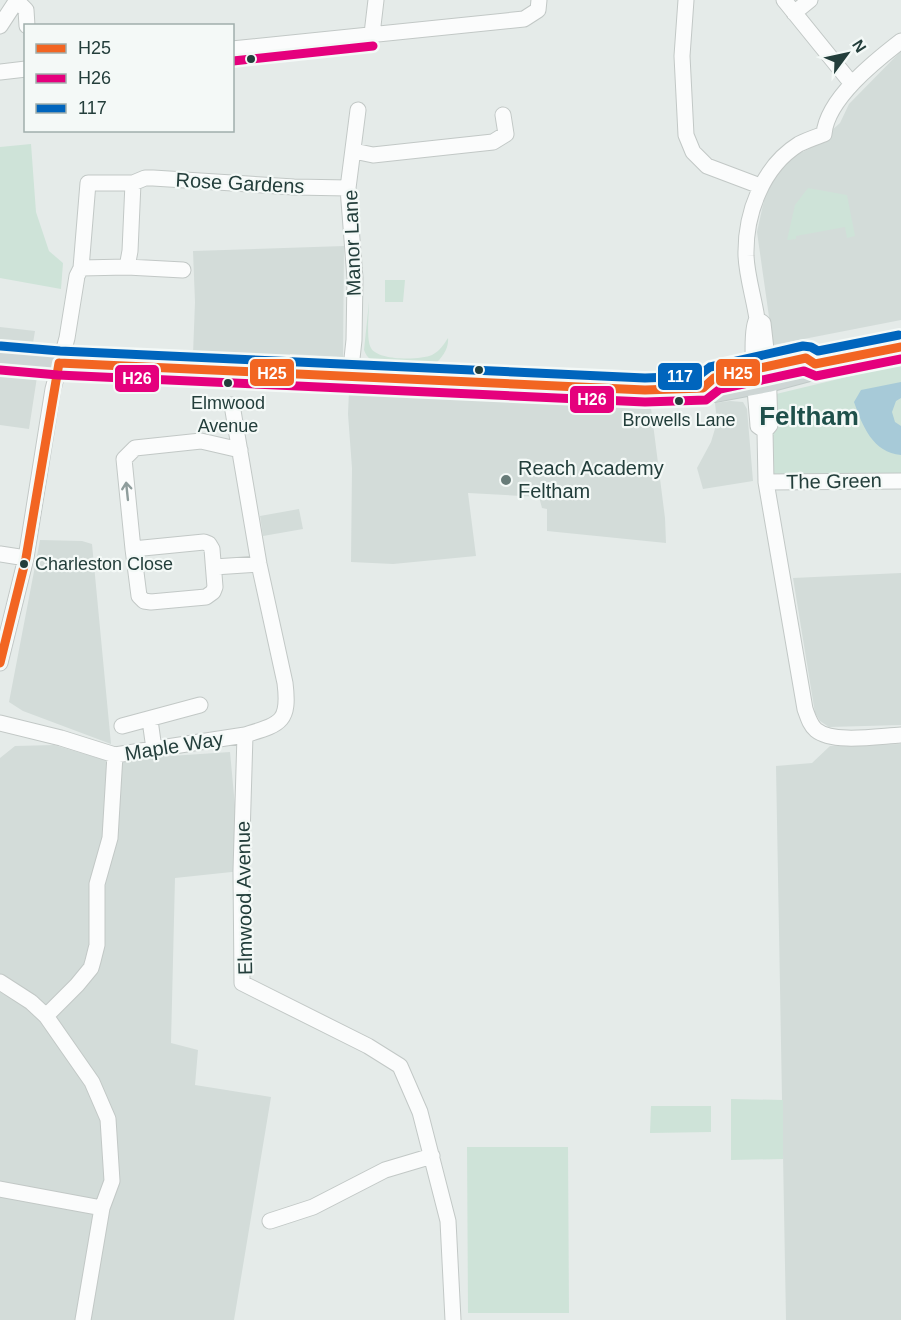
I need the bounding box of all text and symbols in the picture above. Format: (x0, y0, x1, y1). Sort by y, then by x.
legend (24, 24, 234, 132)
north arrow (817, 24, 877, 84)
text: N (849, 37, 869, 56)
text: H25 (78, 38, 111, 58)
unlabelled marker (245, 53, 257, 65)
text: H26 (78, 68, 111, 88)
text: 117 (78, 98, 107, 118)
street label: Rose Gardens (175, 169, 305, 197)
street label: Manor Lane (339, 189, 365, 297)
line badge: H25 (249, 358, 295, 387)
line badge: H25 (715, 358, 761, 387)
line badge: 117 (657, 362, 703, 391)
line badge: H26 (114, 364, 160, 393)
unlabelled marker (473, 364, 485, 376)
text: H25 (257, 365, 287, 382)
text: H25 (723, 365, 753, 382)
text: 117 (667, 368, 693, 385)
text: H26 (122, 370, 152, 387)
marker: Elmwood Avenue (222, 377, 234, 389)
line badge: H26 (569, 385, 615, 414)
text: H26 (577, 391, 607, 408)
place label: Elmwood Avenue (191, 393, 265, 436)
marker: Browells Lane (673, 395, 685, 407)
district label: Feltham (759, 401, 859, 431)
place label: Browells Lane (622, 410, 736, 430)
place label: Reach Academy Feltham (518, 457, 664, 502)
street label: The Green (786, 469, 882, 493)
marker: Reach Academy Feltham (499, 473, 513, 487)
one-way arrow (121, 481, 132, 501)
place label: Charleston Close (35, 554, 173, 574)
marker: Charleston Close (18, 558, 30, 570)
street label: Maple Way (123, 727, 225, 765)
street label: Elmwood Avenue (232, 821, 256, 975)

